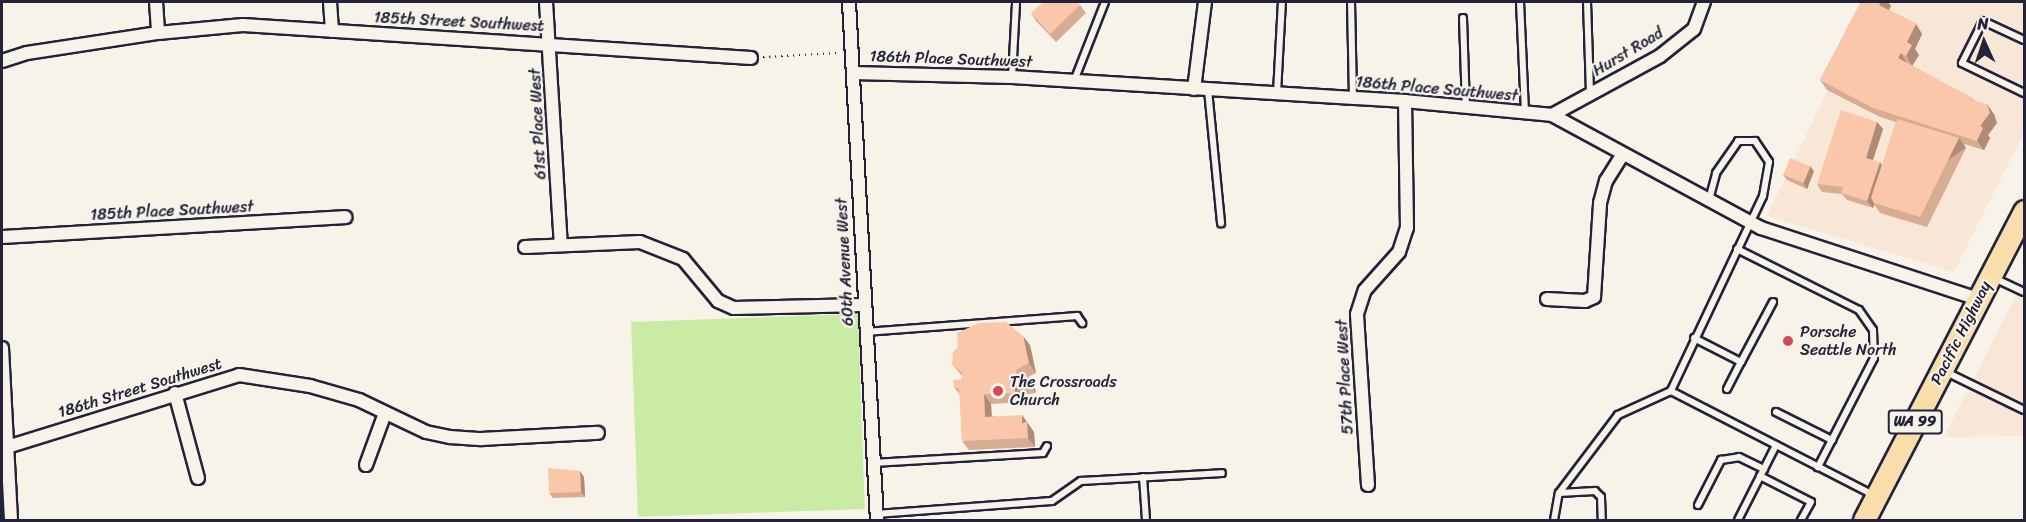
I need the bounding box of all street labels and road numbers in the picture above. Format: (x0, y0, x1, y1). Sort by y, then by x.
street label: 185th Street Southwest (373, 8, 545, 36)
street label: Hurst Road (1589, 23, 1667, 81)
street label: 186th Place Southwest (869, 47, 1033, 71)
street label: 61st Place West (525, 68, 551, 180)
street label: 186th Place Southwest (1355, 72, 1519, 106)
street label: 185th Place Southwest (90, 197, 254, 225)
street label: 60th Avenue West (832, 197, 858, 327)
street label: Pacific Highway (1927, 278, 1995, 388)
street label: 57th Place West (1332, 319, 1358, 435)
street label: 186th Street Southwest (55, 354, 225, 422)
road number: WA 99 (1886, 410, 1944, 434)

